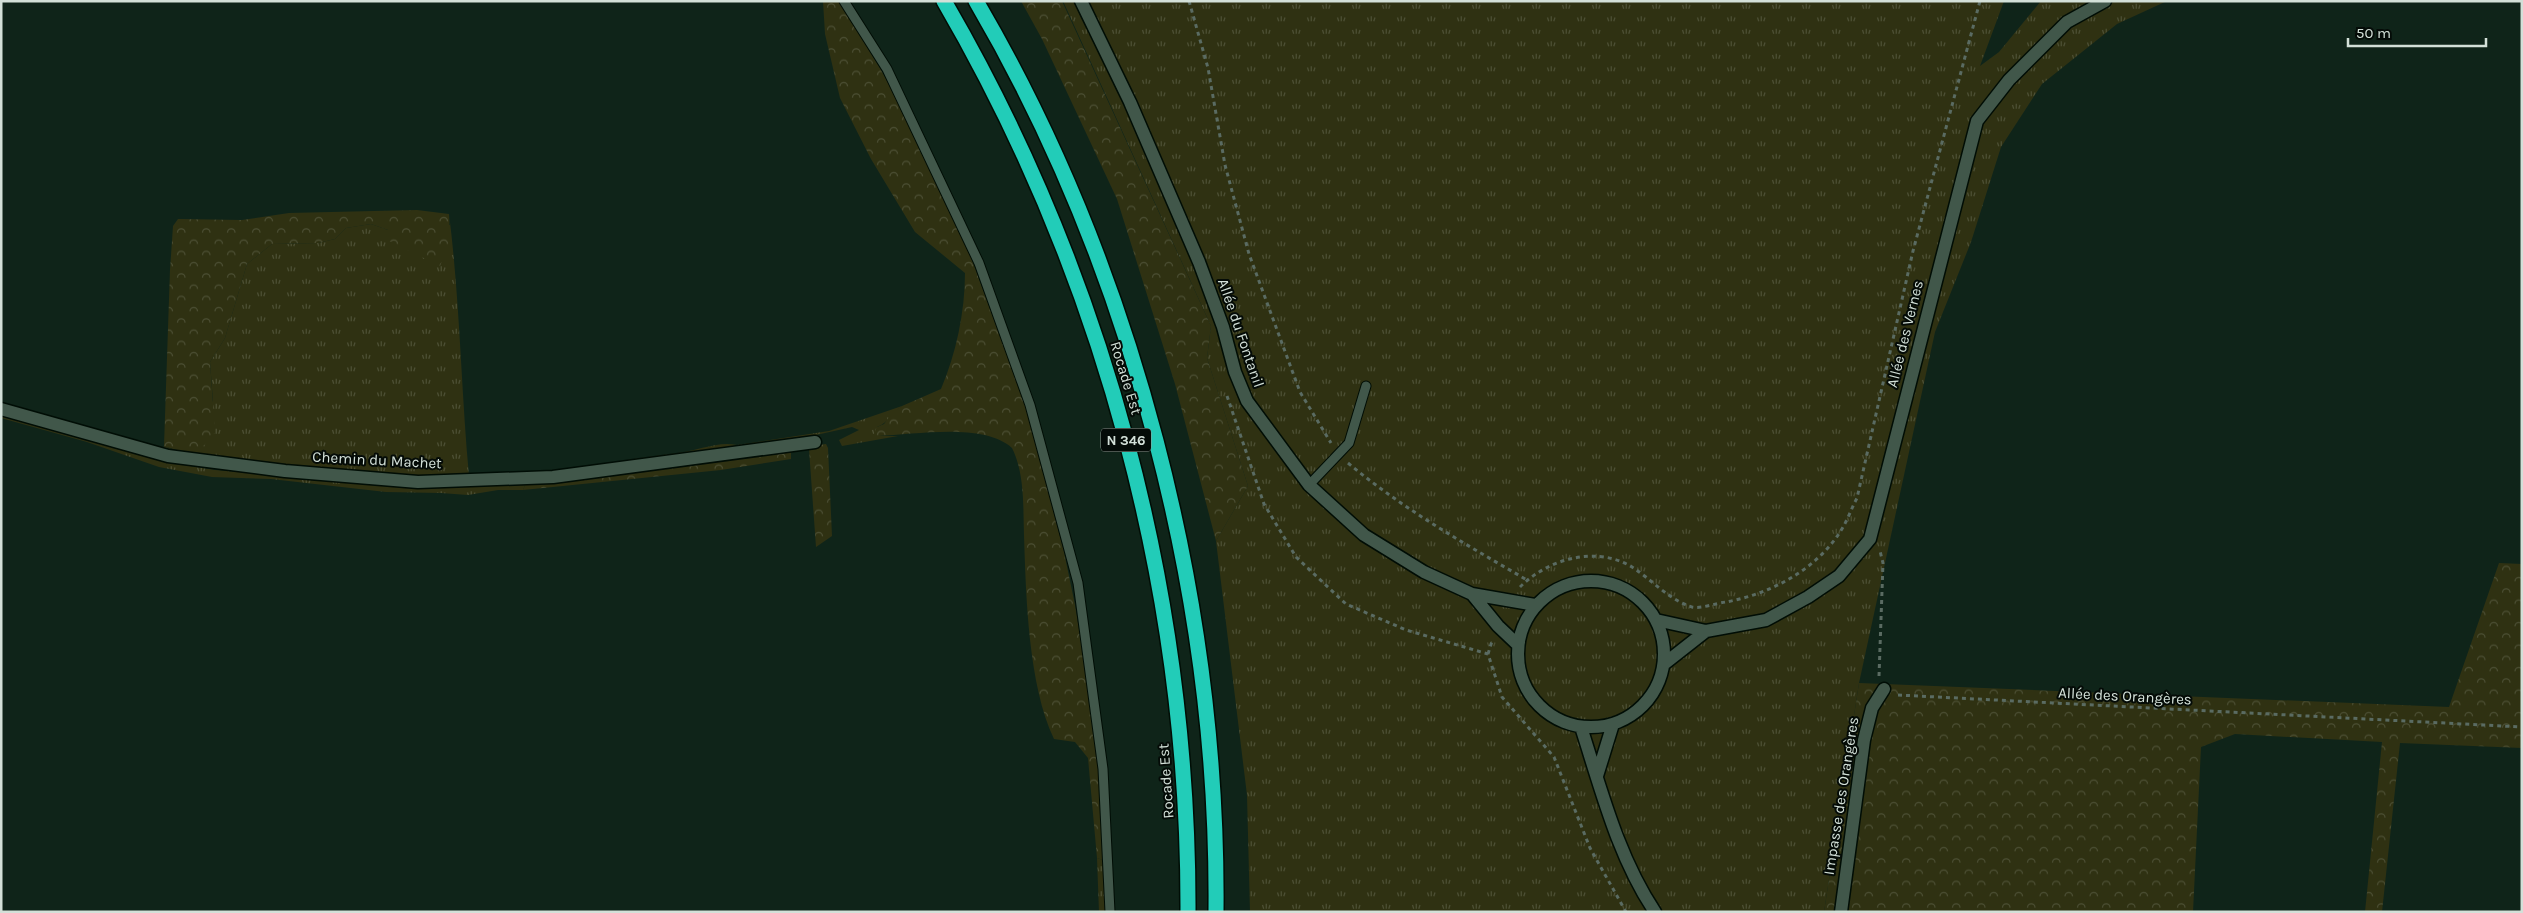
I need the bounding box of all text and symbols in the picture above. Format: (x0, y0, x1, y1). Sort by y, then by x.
scale bar (2348, 15, 2486, 47)
text: 50 m (2356, 24, 2391, 42)
street label: Allée du Fontanil (1214, 276, 1268, 390)
street label: Allée des Vernes (1883, 279, 1927, 389)
street label: Rocade Est (1106, 339, 1146, 417)
road number: N 346 (1101, 428, 1151, 452)
street label: Chemin du Machet (312, 448, 443, 472)
street label: Allée des Orangères (2058, 684, 2192, 708)
street label: Impasse des Orangères (1820, 716, 1862, 876)
street label: Rocade Est (1154, 742, 1178, 819)

